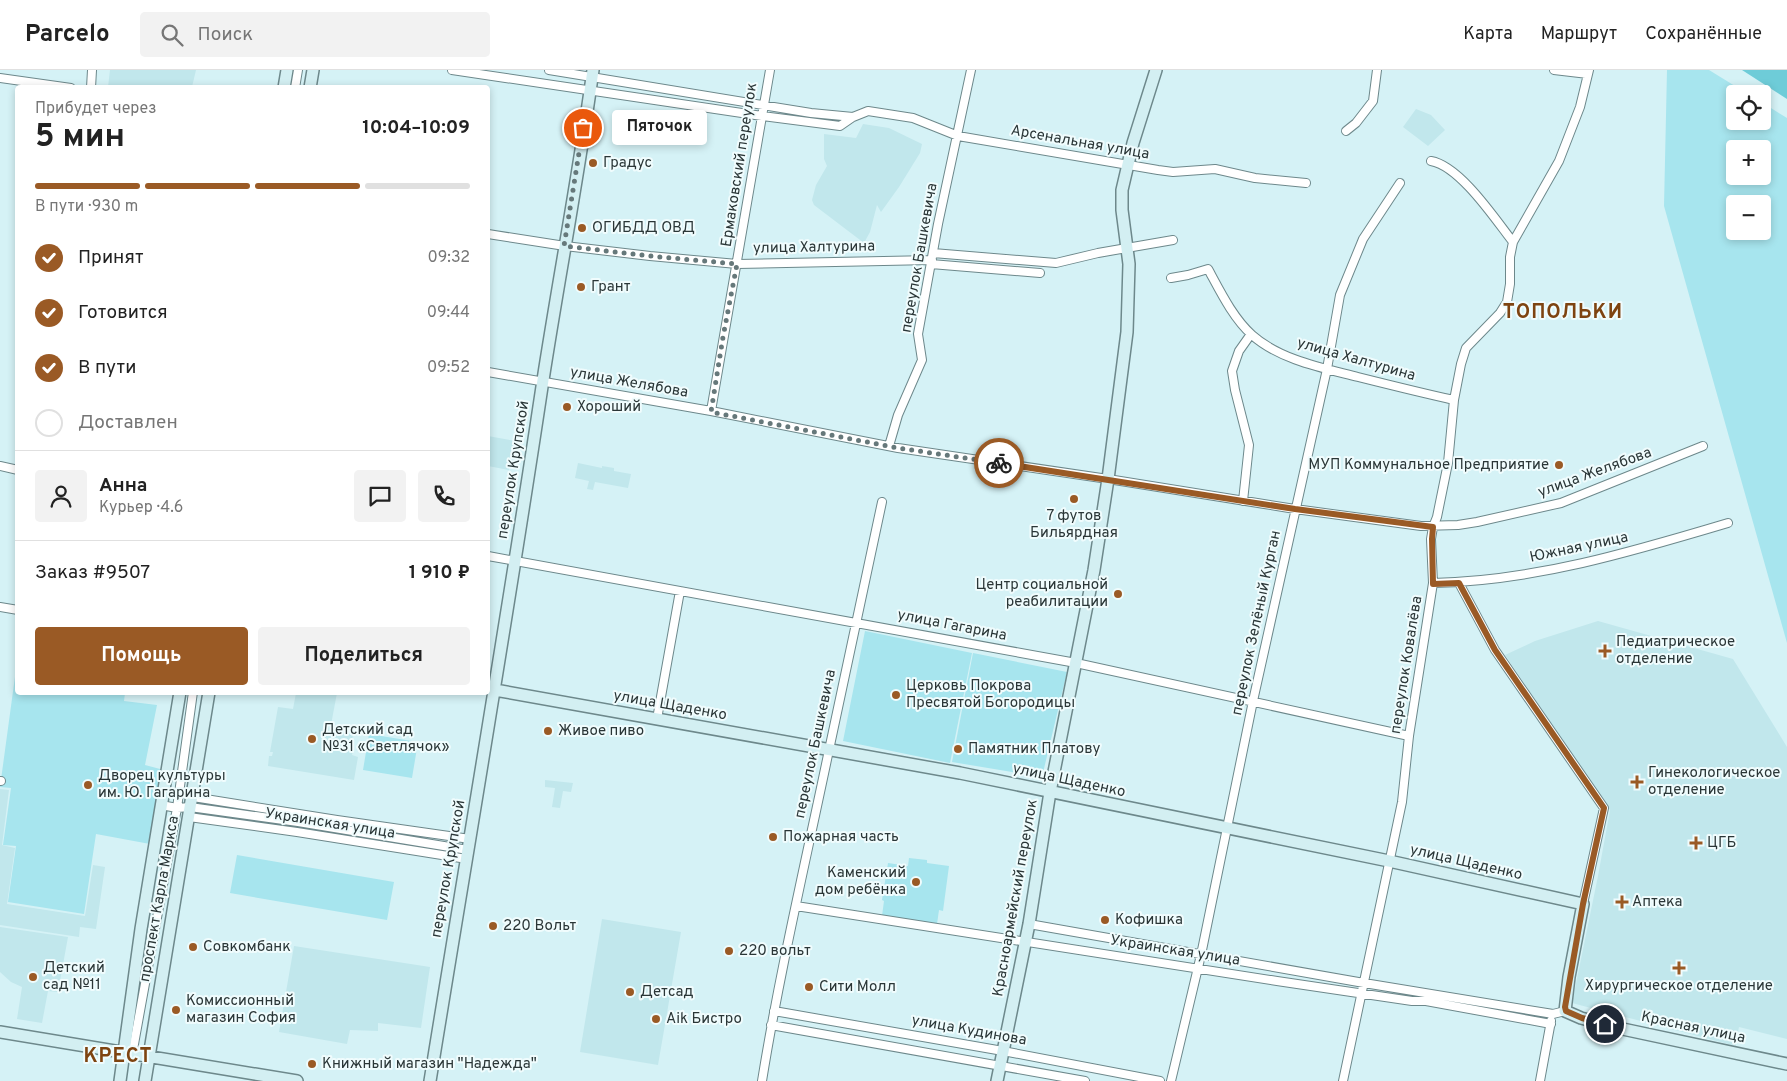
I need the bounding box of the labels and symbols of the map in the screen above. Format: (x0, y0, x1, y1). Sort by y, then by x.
street label: Ермаковский переулок (718, 82, 762, 248)
pin (562, 107, 604, 149)
callout: Пяточок (613, 110, 708, 146)
street label: Арсенальная улица (1009, 121, 1151, 165)
place label: Градус (603, 154, 652, 173)
marker: Градус (587, 157, 599, 169)
street label: переулок Башкевича (897, 182, 943, 334)
place label: ОГИБДД ОВД (592, 219, 695, 238)
marker: ОГИБДД ОВД (576, 222, 588, 234)
street label: улица Халтурина (753, 237, 875, 259)
place label: Грант (591, 278, 631, 297)
marker: Грант (575, 281, 587, 293)
district label: ТОПОЛЬКИ (1503, 300, 1623, 326)
street label: улица Халтурина (1295, 334, 1417, 386)
street label: улица Желябова (568, 363, 690, 403)
place label: Хороший (577, 398, 641, 417)
street label: переулок Крупской (494, 400, 534, 540)
marker: Хороший (561, 401, 573, 413)
courier (974, 438, 1024, 488)
street label: улица Желябова (1535, 444, 1655, 502)
place label: МУП Коммунальное Предприятие (1308, 456, 1549, 475)
marker: МУП Коммунальное Предприятие (1553, 459, 1565, 471)
marker: 7 футов Бильярдная (1068, 493, 1080, 505)
place label: 7 футов Бильярдная (1030, 507, 1118, 543)
street label: Южная улица (1528, 528, 1630, 568)
street label: переулок Зелёный Курган (1228, 529, 1286, 717)
place label: Центр социальной реабилитации (975, 576, 1108, 612)
marker: Центр социальной реабилитации (1112, 588, 1124, 600)
street label: переулок Ковалёва (1387, 595, 1427, 735)
street label: улица Гагарина (896, 606, 1008, 646)
place label: Педиатрическое отделение (1616, 633, 1735, 669)
marker: Педиатрическое отделение (1598, 644, 1612, 658)
street label: переулок Башкевича (791, 668, 841, 820)
place label: Церковь Покрова Пресвятой Богородицы (906, 677, 1075, 713)
street label: улица Щаденко (612, 687, 728, 725)
marker: Церковь Покрова Пресвятой Богородицы (890, 689, 902, 701)
place label: Детский сад №31 «Светлячок» (322, 721, 450, 757)
place label: Живое пиво (558, 722, 644, 741)
marker: Живое пиво (542, 725, 554, 737)
marker: Детский сад №31 «Светлячок» (306, 733, 318, 745)
place label: Памятник Платову (968, 740, 1100, 759)
marker: Памятник Платову (952, 743, 964, 755)
street label: улица Щаденко (1011, 760, 1127, 802)
place label: Гинекологическое отделение (1648, 764, 1780, 800)
place label: Дворец культуры им. Ю. Гагарина (98, 767, 226, 803)
marker: Гинекологическое отделение (1630, 775, 1644, 789)
marker: Дворец культуры им. Ю. Гагарина (82, 779, 94, 791)
street label: Красноармейский переулок (989, 798, 1043, 998)
street label: переулок Крупской (428, 799, 470, 939)
street label: Украинская улица (264, 804, 396, 844)
street label: проспект Карла Маркса (136, 814, 184, 984)
place label: Пожарная часть (783, 828, 899, 847)
marker: Пожарная часть (767, 831, 779, 843)
place label: ЦГБ (1707, 834, 1736, 853)
marker: ЦГБ (1689, 836, 1703, 850)
street label: улица Щаденко (1408, 841, 1524, 885)
place label: Каменский дом ребёнка (815, 864, 906, 900)
marker: Каменский дом ребёнка (910, 876, 922, 888)
place label: Аптека (1632, 893, 1682, 912)
marker: Аптека (1616, 896, 1628, 908)
place label: Кофишка (1115, 911, 1183, 930)
marker: Кофишка (1099, 914, 1111, 926)
place label: 220 Вольт (503, 917, 577, 936)
marker: 220 Вольт (487, 920, 499, 932)
street label: Украинская улица (1109, 931, 1241, 971)
place label: Совкомбанк (203, 938, 291, 957)
marker: Совкомбанк (187, 941, 199, 953)
place label: 220 вольт (739, 942, 811, 961)
marker: 220 вольт (723, 945, 735, 957)
place label: Детский сад №11 (43, 959, 105, 995)
marker: Хирургическое отделение (1672, 961, 1686, 975)
marker: Детский сад №11 (27, 971, 39, 983)
place label: Хирургическое отделение (1585, 977, 1773, 996)
place label: Сити Молл (819, 978, 896, 997)
marker: Сити Молл (803, 981, 815, 993)
place label: Детсад (640, 983, 694, 1002)
marker: Детсад (624, 986, 636, 998)
place label: Комиссионный магазин София (186, 992, 296, 1028)
pin (1584, 1003, 1626, 1045)
marker: Комиссионный магазин София (170, 1004, 182, 1016)
street label: Красная улица (1639, 1008, 1747, 1048)
place label: Aik Бистро (666, 1010, 742, 1029)
street label: улица Кудинова (910, 1012, 1028, 1050)
marker: Aik Бистро (650, 1013, 662, 1025)
district label: КРЕСТ (83, 1044, 153, 1070)
place label: Книжный магазин "Надежда" (322, 1055, 537, 1074)
marker: Книжный магазин "Надежда" (306, 1058, 318, 1070)

